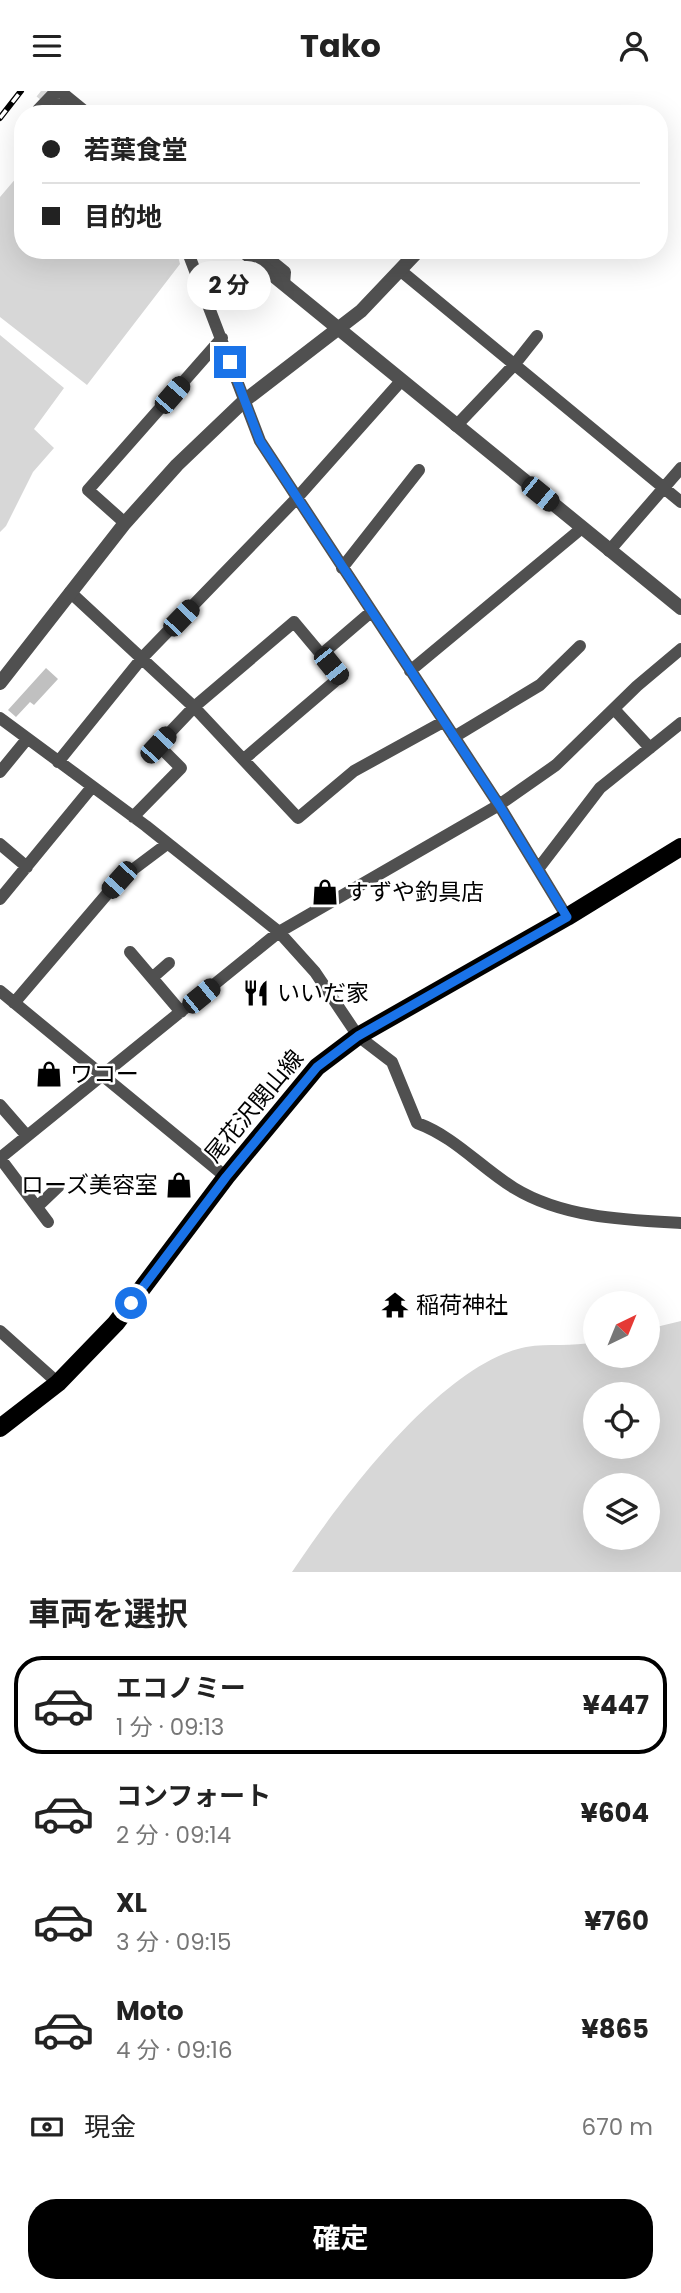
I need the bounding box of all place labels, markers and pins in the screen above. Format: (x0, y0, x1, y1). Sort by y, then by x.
place label: すずや釣具店 (346, 876, 484, 908)
shop icon: すずや釣具店 (310, 877, 340, 907)
place label: いいだ家 (277, 977, 369, 1009)
restaurant icon: いいだ家 (241, 978, 271, 1008)
place label: ワコー (70, 1058, 139, 1090)
shop icon: ワコー (34, 1059, 64, 1089)
place label: ローズ美容室 (21, 1169, 158, 1201)
shop icon: ローズ美容室 (164, 1170, 194, 1200)
place label: 稲荷神社 (416, 1289, 508, 1321)
temple icon: 稲荷神社 (380, 1290, 410, 1320)

